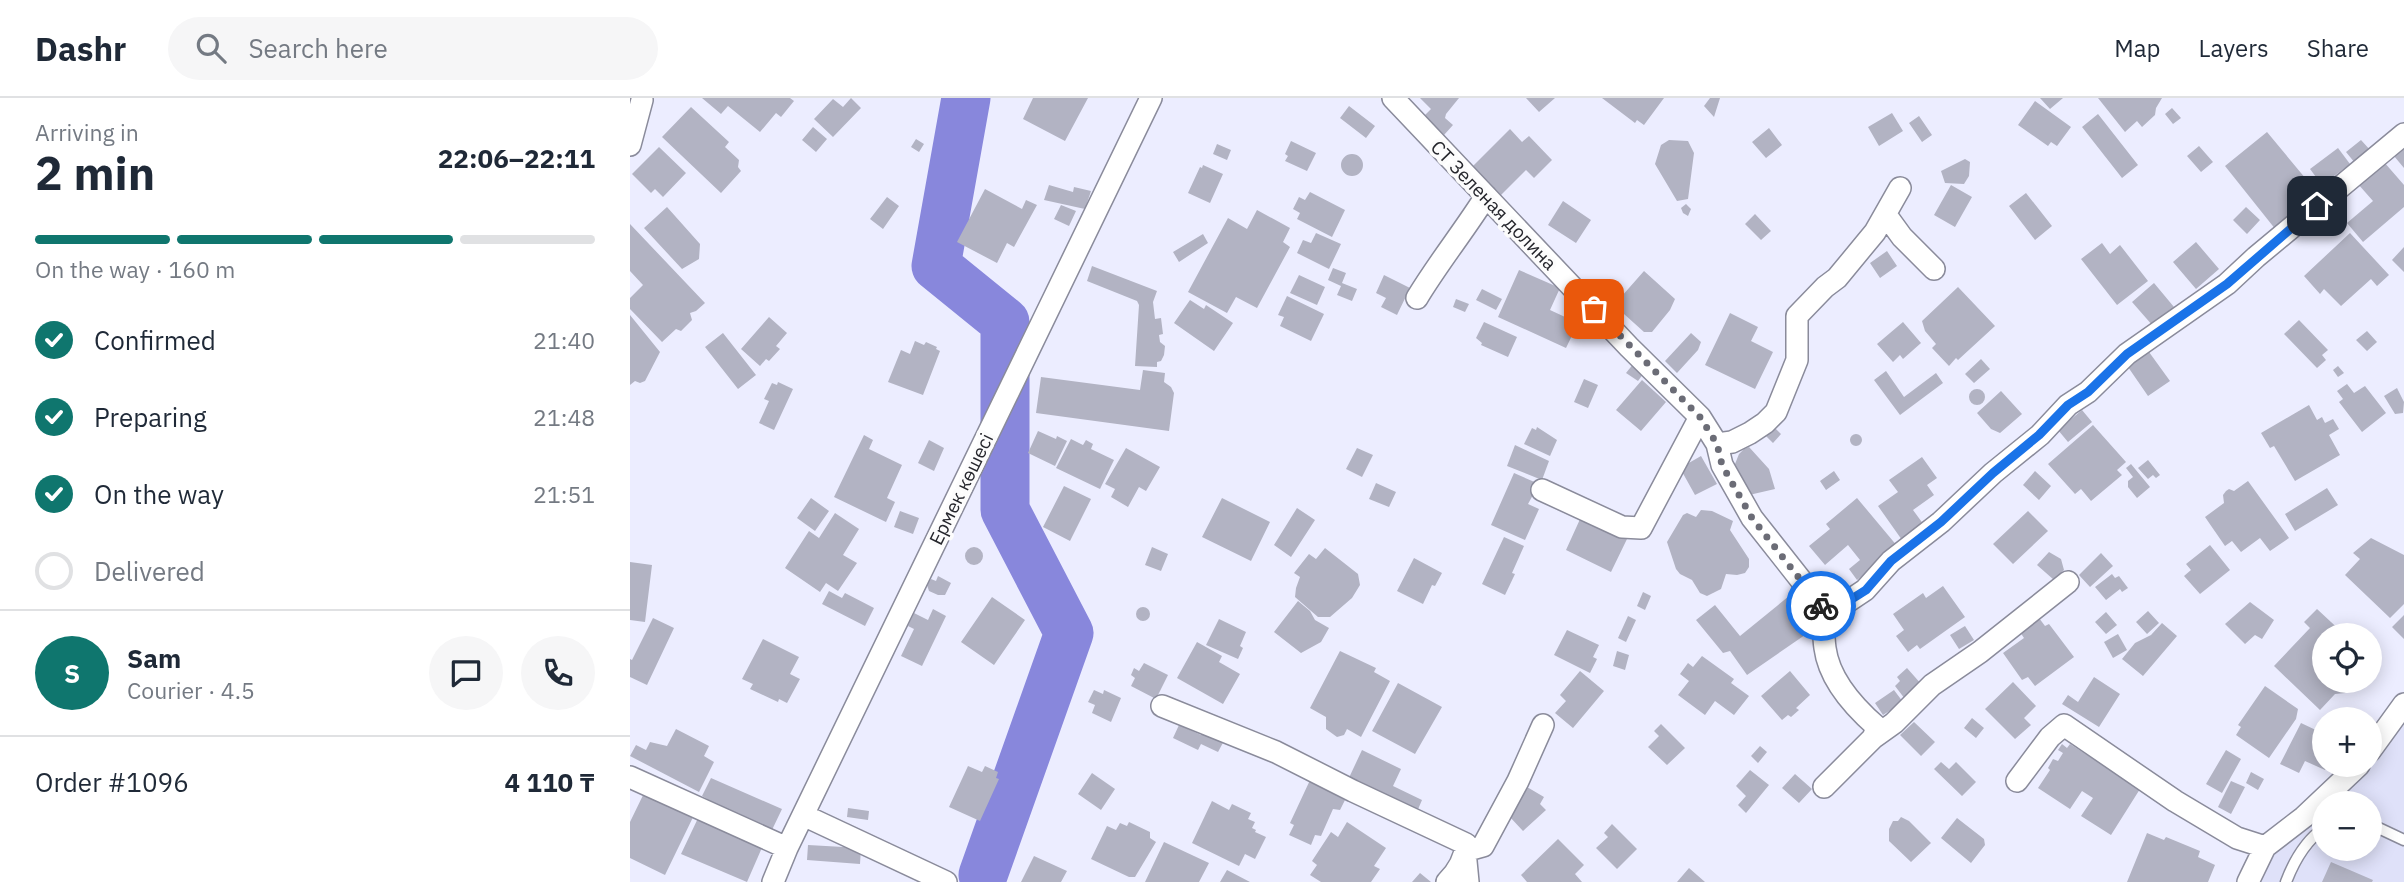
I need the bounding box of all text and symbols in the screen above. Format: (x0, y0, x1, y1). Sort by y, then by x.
search box (168, 17, 658, 80)
text: Dashr (35, 27, 126, 70)
icon: search (192, 29, 230, 67)
text: Search here (248, 31, 388, 65)
text: Map (2114, 32, 2161, 64)
text: Layers (2199, 32, 2269, 64)
text: Share (2307, 32, 2369, 64)
text: Arriving in (35, 117, 139, 147)
street label: СТ Зеленая долина (1426, 135, 1562, 275)
text: 22:06–22:11 (438, 141, 595, 175)
text: 2 min (35, 143, 155, 203)
pin (2287, 176, 2347, 236)
icon: home (2298, 187, 2336, 225)
text: On the way · 160 m (35, 254, 235, 284)
pin (1564, 279, 1624, 339)
icon: bag (1575, 290, 1613, 328)
icon: check (35, 321, 73, 359)
text: Confirmed (94, 323, 216, 357)
text: 21:40 (533, 325, 595, 355)
icon: check (35, 398, 73, 436)
text: Preparing (94, 400, 207, 434)
text: 21:48 (533, 402, 595, 432)
street label: Ермек көшесі (924, 429, 998, 549)
icon: check (35, 475, 73, 513)
text: On the way (94, 477, 224, 511)
text: 21:51 (533, 479, 595, 509)
text: Delivered (94, 554, 205, 588)
courier (1786, 571, 1856, 641)
icon: bike (1802, 587, 1840, 625)
map controls (2312, 623, 2382, 861)
button: locate (2312, 623, 2382, 693)
button: chat (429, 636, 503, 710)
button: phone (521, 636, 595, 710)
text: Sam (127, 641, 181, 675)
text: S (64, 656, 80, 690)
text: Courier · 4.5 (127, 675, 255, 705)
button: + (2312, 707, 2382, 777)
text: Order #1096 (35, 765, 189, 799)
text: 4 110 ₸ (505, 765, 595, 799)
button: − (2312, 791, 2382, 861)

